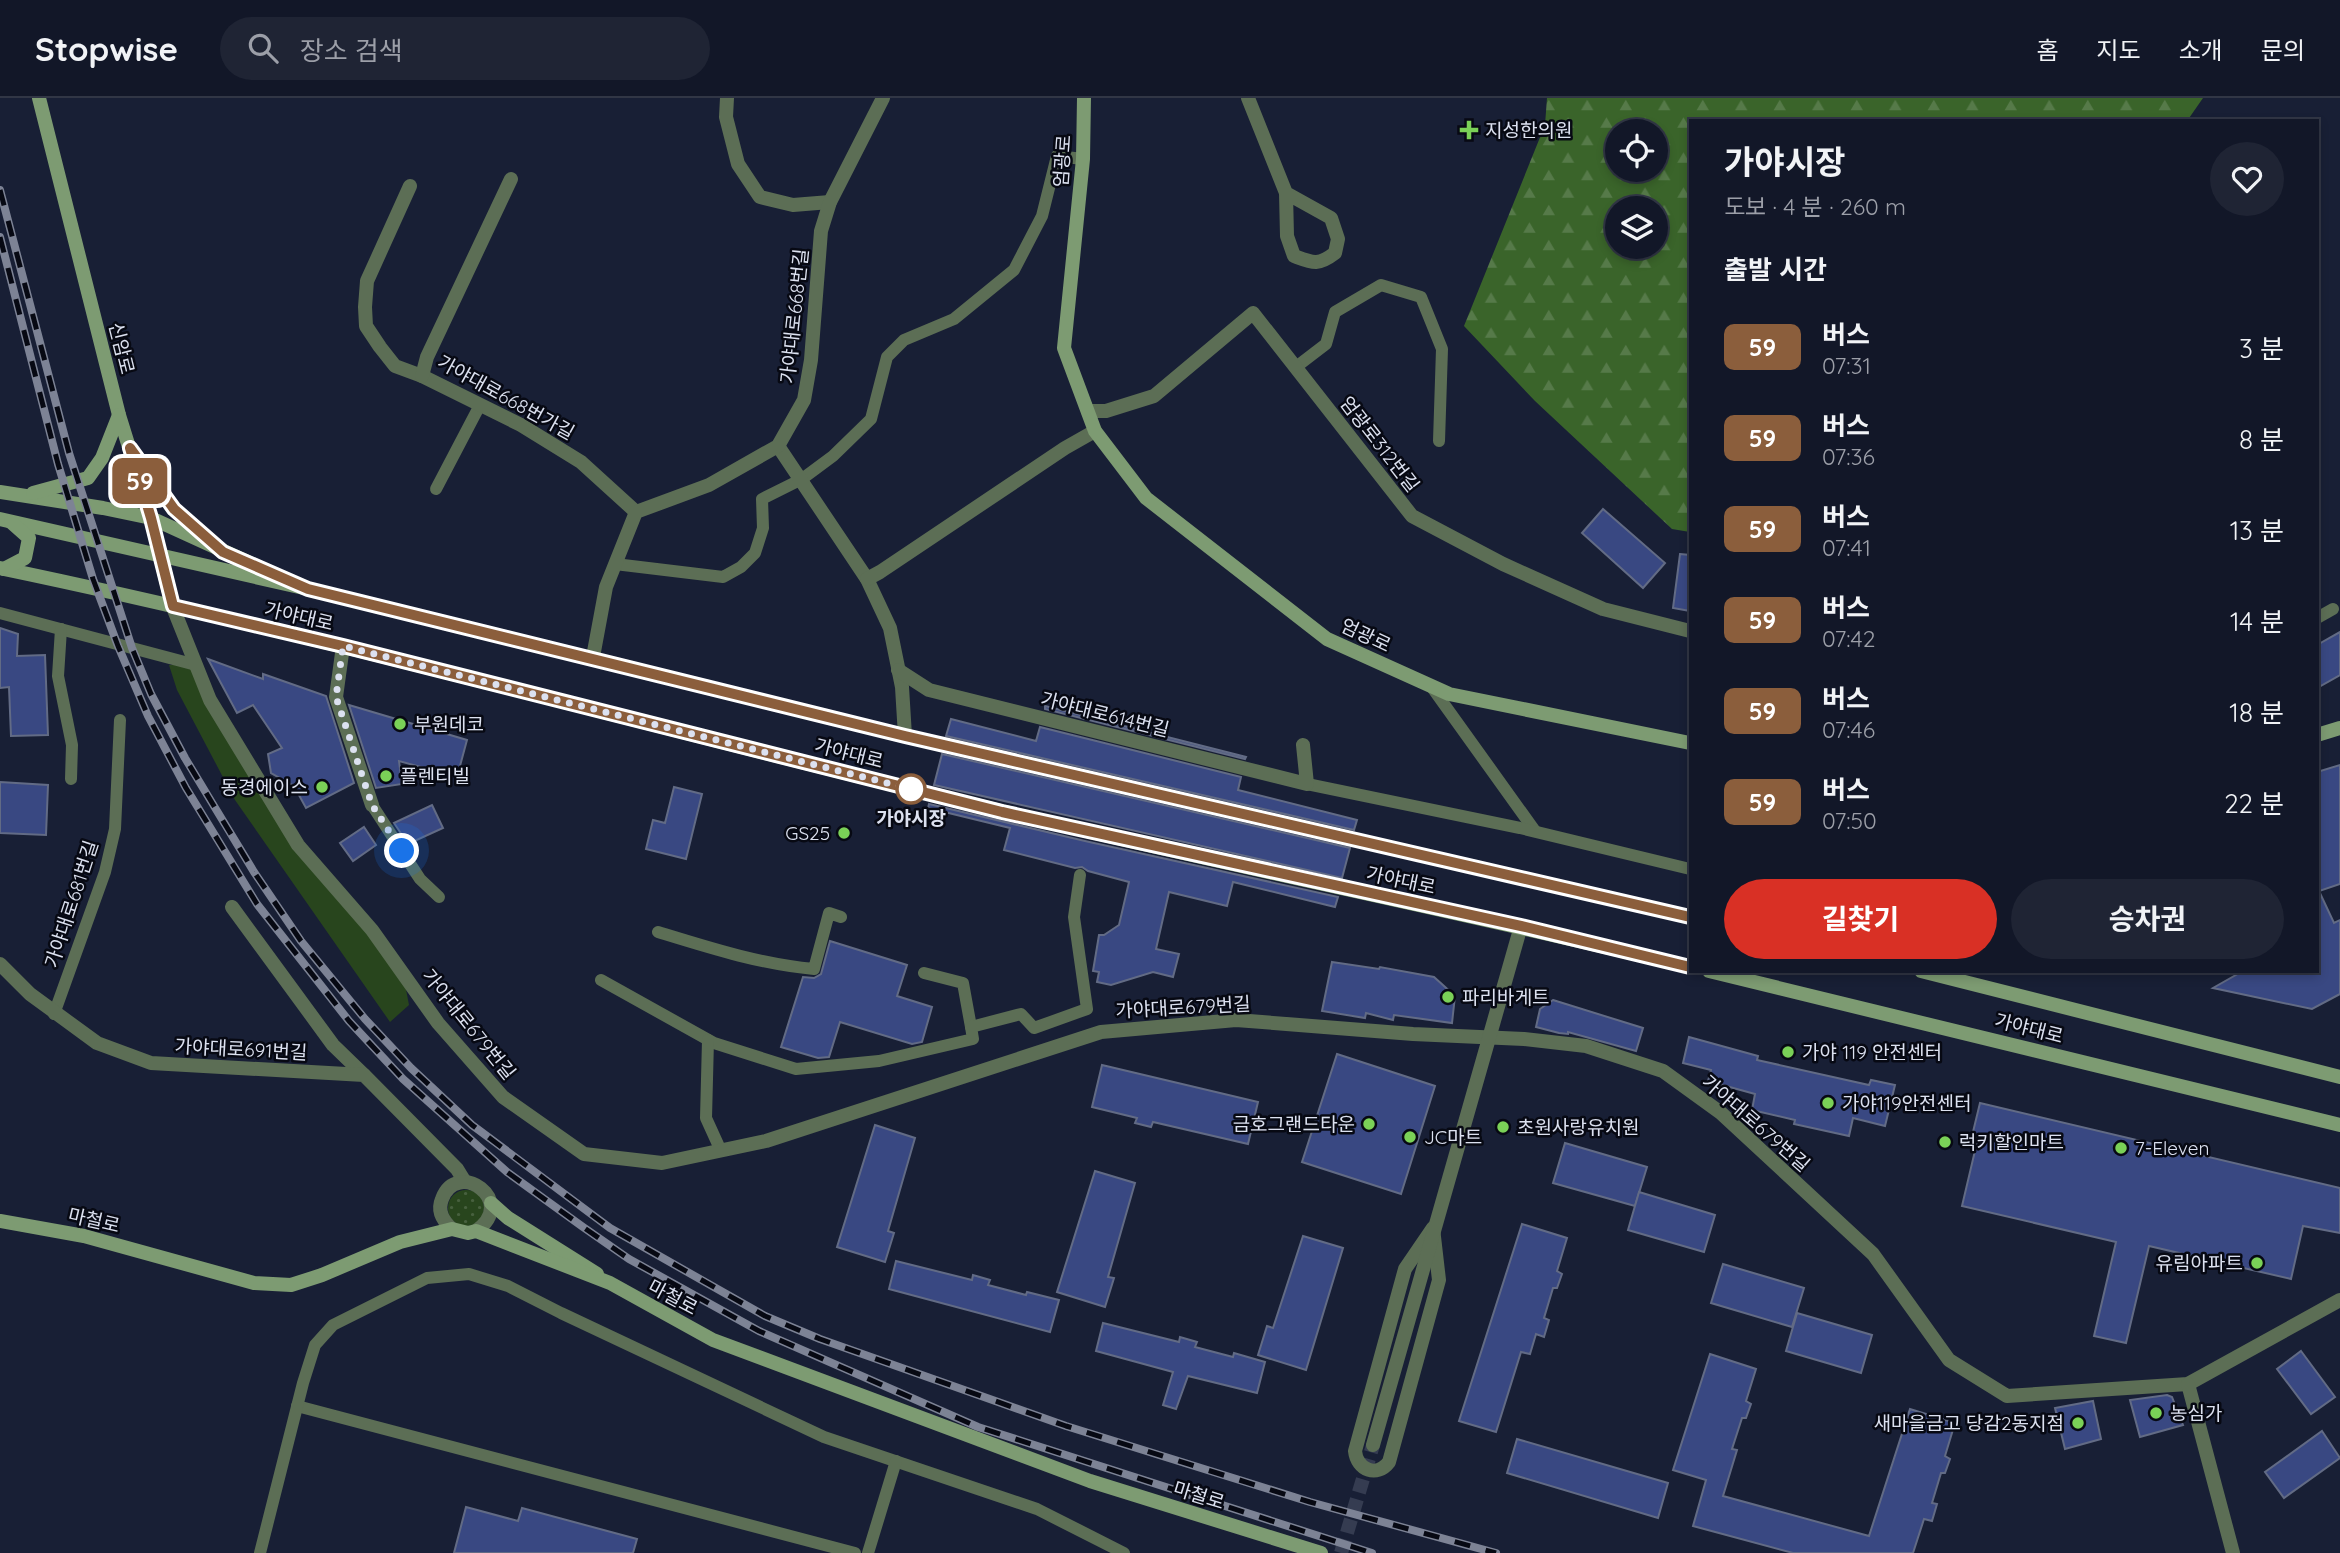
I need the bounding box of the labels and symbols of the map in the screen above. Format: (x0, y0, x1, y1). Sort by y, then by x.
place label: 지성한의원 (1485, 118, 1572, 142)
marker: 지성한의원 (1459, 120, 1479, 140)
street label: 엄광로 (1048, 134, 1076, 188)
street label: 가야대로668번길 (775, 247, 813, 385)
street label: 신암로 (104, 320, 140, 376)
street label: 가야대로668번가길 (433, 349, 579, 445)
street label: 엄광로312번길 (1335, 391, 1425, 497)
line badge: 59 (108, 458, 172, 504)
street label: 가야대로 (262, 596, 336, 636)
street label: 엄광로 (1337, 613, 1395, 657)
street label: 가야대로614번길 (1038, 686, 1172, 742)
place label: 부원데코 (414, 712, 484, 736)
marker: 부원데코 (392, 716, 408, 732)
street label: 가야대로 (812, 733, 886, 773)
place label: 플렌티빌 (400, 764, 470, 788)
marker: 플렌티빌 (378, 768, 394, 784)
marker: 가야시장 (896, 774, 926, 804)
place label: 동경에이스 (221, 775, 308, 799)
marker: 동경에이스 (314, 779, 330, 795)
place label: 가야시장 (876, 806, 946, 830)
place label: GS25 (785, 821, 830, 845)
marker: GS25 (836, 825, 852, 841)
your location (384, 833, 419, 868)
street label: 가야대로681번길 (39, 837, 103, 971)
street label: 가야대로 (1364, 861, 1438, 899)
street label: 가야대로679번길 (417, 964, 521, 1084)
place label: 파리바게트 (1462, 985, 1549, 1009)
marker: 파리바게트 (1440, 989, 1456, 1005)
street label: 가야대로679번길 (1115, 991, 1251, 1023)
street label: 가야대로 (1992, 1008, 2066, 1048)
street label: 가야대로691번길 (174, 1034, 308, 1064)
place label: 가야 119 안전센터 (1802, 1040, 1942, 1064)
marker: 가야 119 안전센터 (1780, 1044, 1796, 1060)
street label: 가야대로679번길 (1697, 1070, 1815, 1176)
place label: 가야119안전센터 (1842, 1091, 1972, 1115)
marker: 가야119안전센터 (1820, 1095, 1836, 1111)
place label: 금호그랜드타운 (1233, 1112, 1355, 1136)
place label: 초원사랑유치원 (1517, 1115, 1639, 1139)
marker: 금호그랜드타운 (1361, 1116, 1377, 1132)
marker: 초원사랑유치원 (1495, 1119, 1511, 1135)
place label: JC마트 (1424, 1125, 1482, 1149)
marker: JC마트 (1402, 1129, 1418, 1145)
place label: 럭키할인마트 (1959, 1130, 2064, 1154)
marker: 럭키할인마트 (1937, 1134, 1953, 1150)
place label: 7-Eleven (2135, 1136, 2209, 1160)
marker: 7-Eleven (2113, 1140, 2129, 1156)
street label: 마철로 (66, 1202, 122, 1238)
place label: 유림아파트 (2156, 1251, 2243, 1275)
marker: 유림아파트 (2249, 1255, 2265, 1271)
street label: 마철로 (644, 1274, 702, 1320)
place label: 농심가 (2170, 1401, 2222, 1425)
marker: 농심가 (2148, 1405, 2164, 1421)
place label: 새마을금고 당감2동지점 (1873, 1411, 2064, 1435)
marker: 새마을금고 당감2동지점 (2070, 1415, 2086, 1431)
street label: 마철로 (1170, 1476, 1228, 1514)

